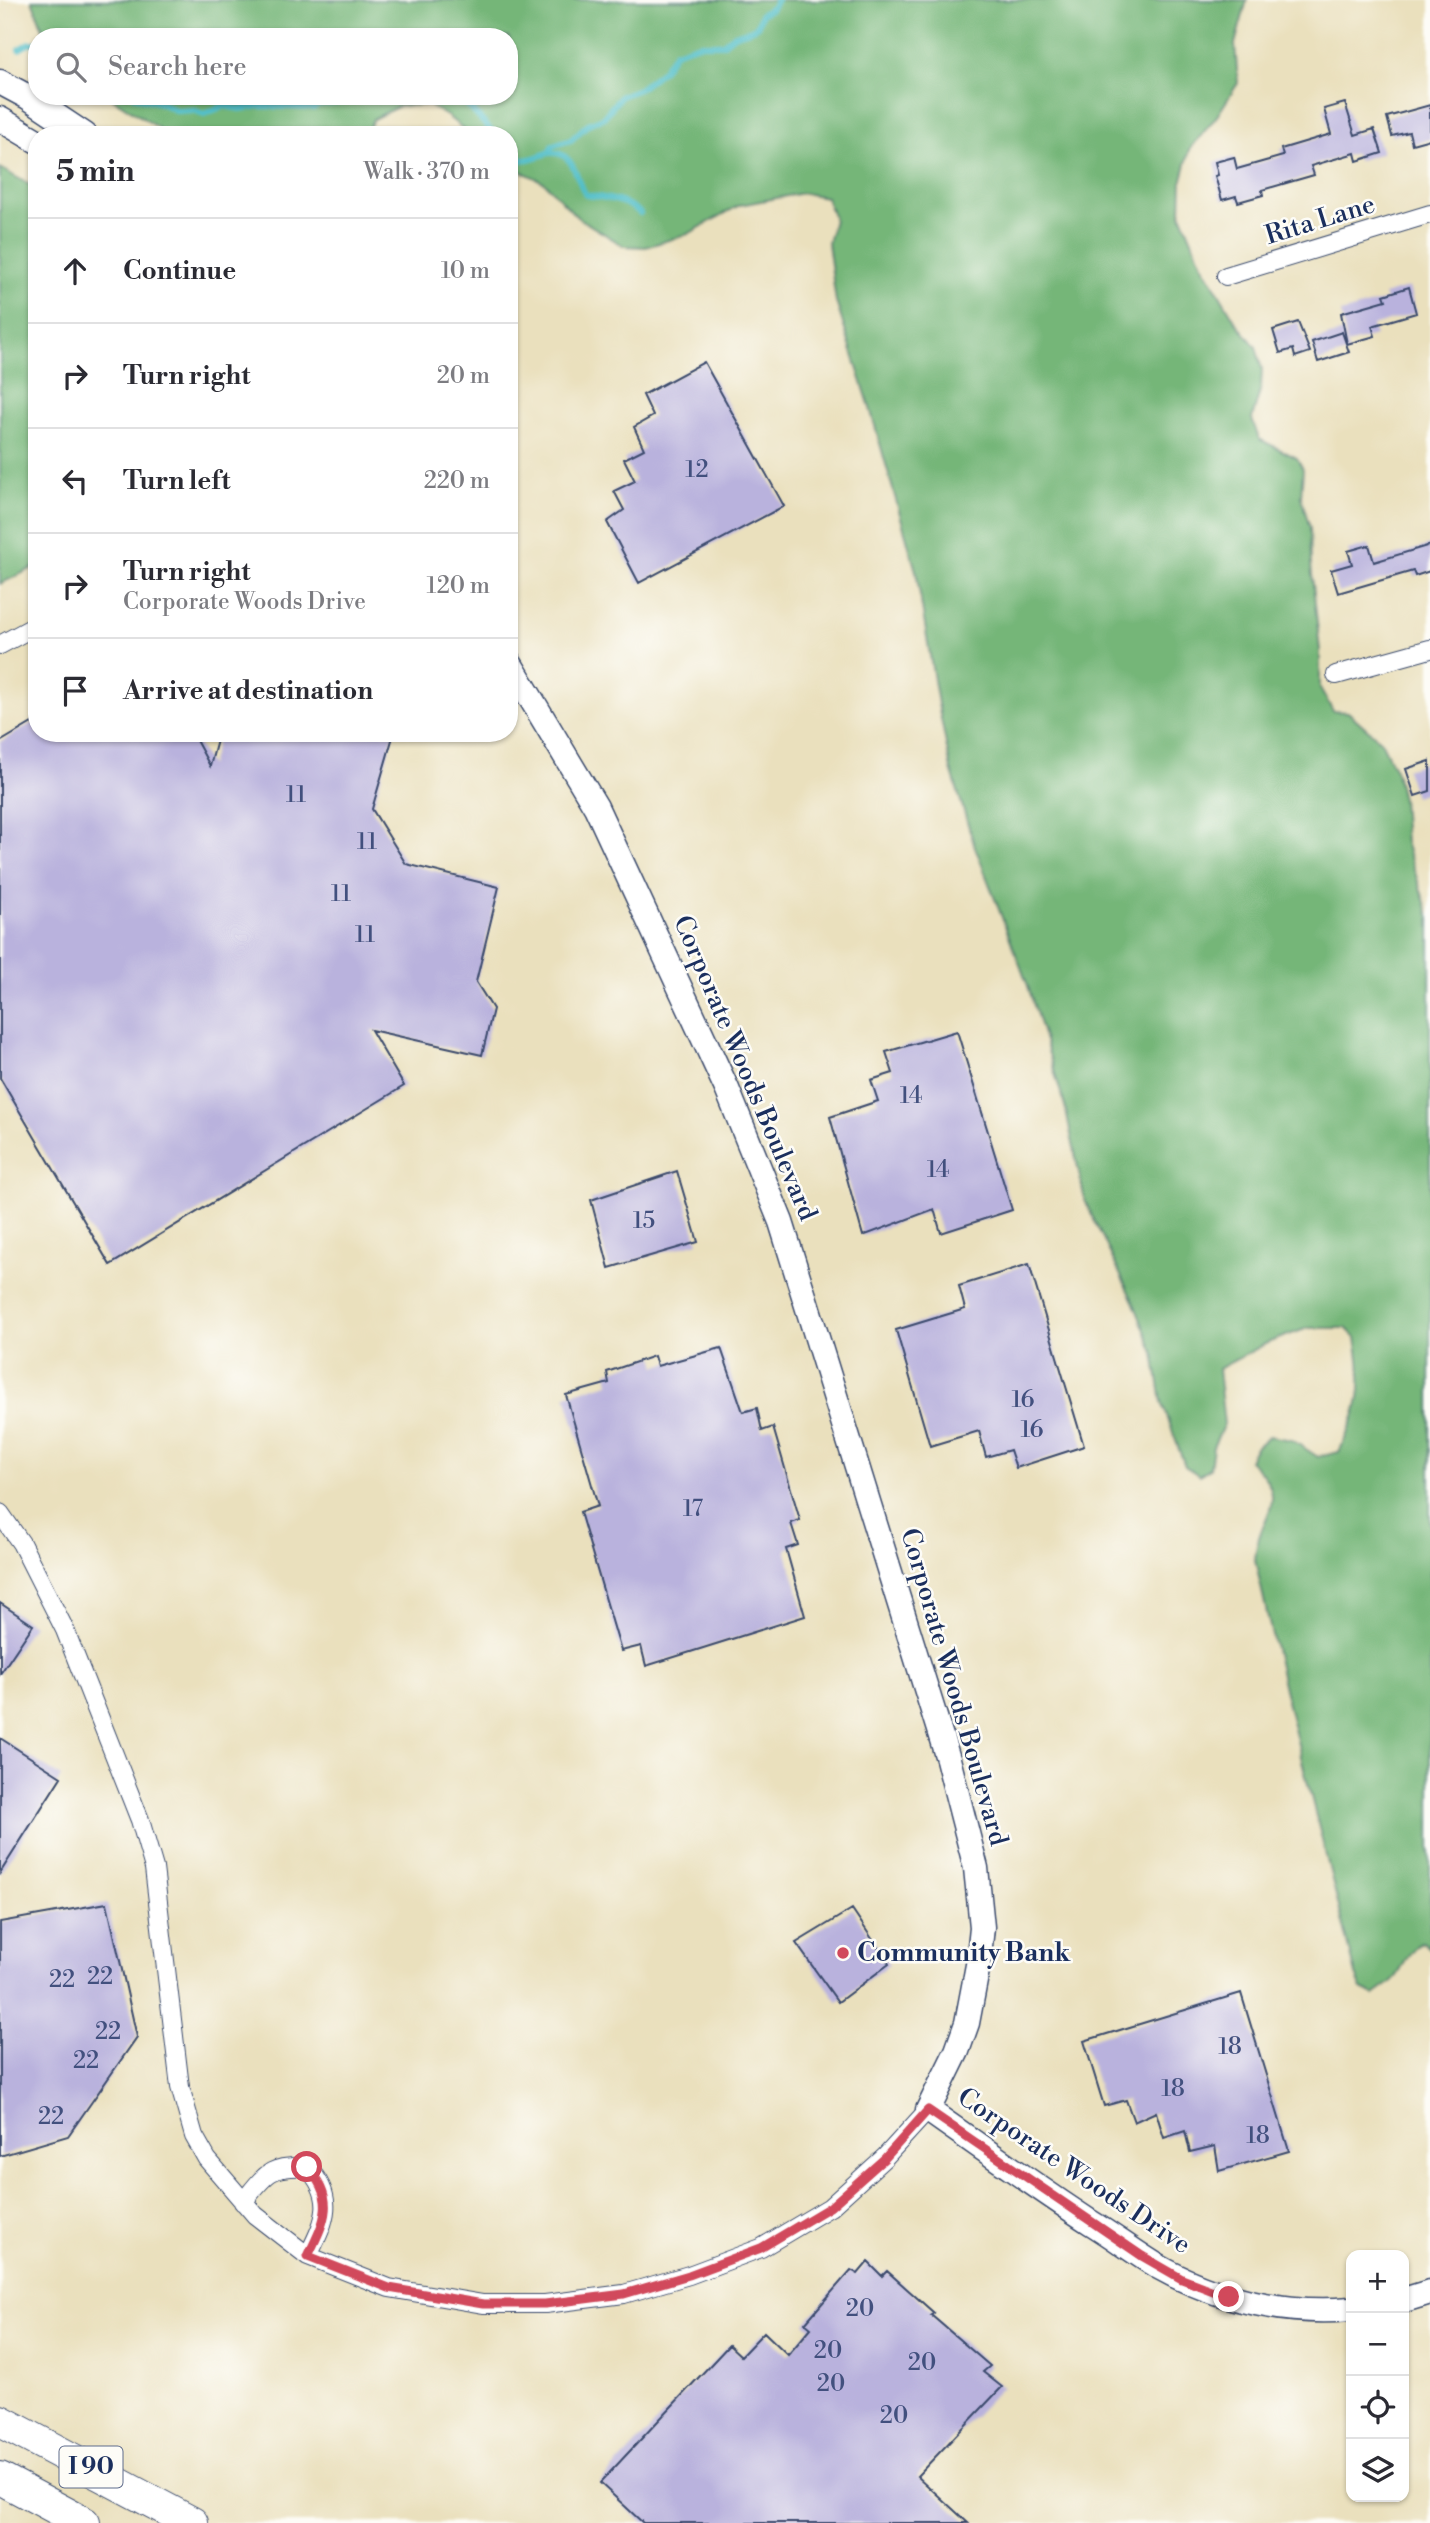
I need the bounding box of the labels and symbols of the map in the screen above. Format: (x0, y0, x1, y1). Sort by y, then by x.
street label: Rita Lane (1261, 188, 1379, 252)
house number: 12 (685, 456, 709, 484)
house number: 11 (286, 781, 306, 809)
house number: 11 (357, 828, 377, 856)
house number: 11 (331, 880, 351, 908)
street label: Corporate Woods Boulevard (666, 910, 824, 1226)
house number: 11 (355, 921, 375, 949)
house number: 14 (900, 1082, 922, 1110)
house number: 14 (927, 1156, 949, 1184)
house number: 15 (633, 1207, 655, 1235)
house number: 16 (1011, 1386, 1035, 1414)
house number: 16 (1020, 1416, 1044, 1444)
house number: 17 (683, 1495, 704, 1523)
street label: Corporate Woods Boulevard (893, 1525, 1015, 1850)
place label: Community Bank (857, 1937, 1071, 1969)
marker: Community Bank (835, 1945, 851, 1961)
house number: 22 (87, 1963, 113, 1991)
house number: 22 (49, 1966, 75, 1994)
house number: 22 (95, 2018, 121, 2046)
house number: 18 (1218, 2033, 1242, 2061)
house number: 22 (73, 2047, 99, 2075)
house number: 18 (1161, 2075, 1185, 2103)
street label: Corporate Woods Drive (951, 2081, 1197, 2261)
house number: 22 (38, 2103, 64, 2131)
house number: 18 (1246, 2122, 1270, 2150)
route start (291, 2151, 322, 2182)
route end (1213, 2281, 1244, 2312)
house number: 20 (846, 2295, 874, 2323)
house number: 20 (814, 2337, 842, 2365)
house number: 20 (908, 2349, 936, 2377)
house number: 20 (817, 2370, 845, 2398)
house number: 20 (880, 2402, 908, 2430)
road number: I 90 (60, 2446, 122, 2488)

